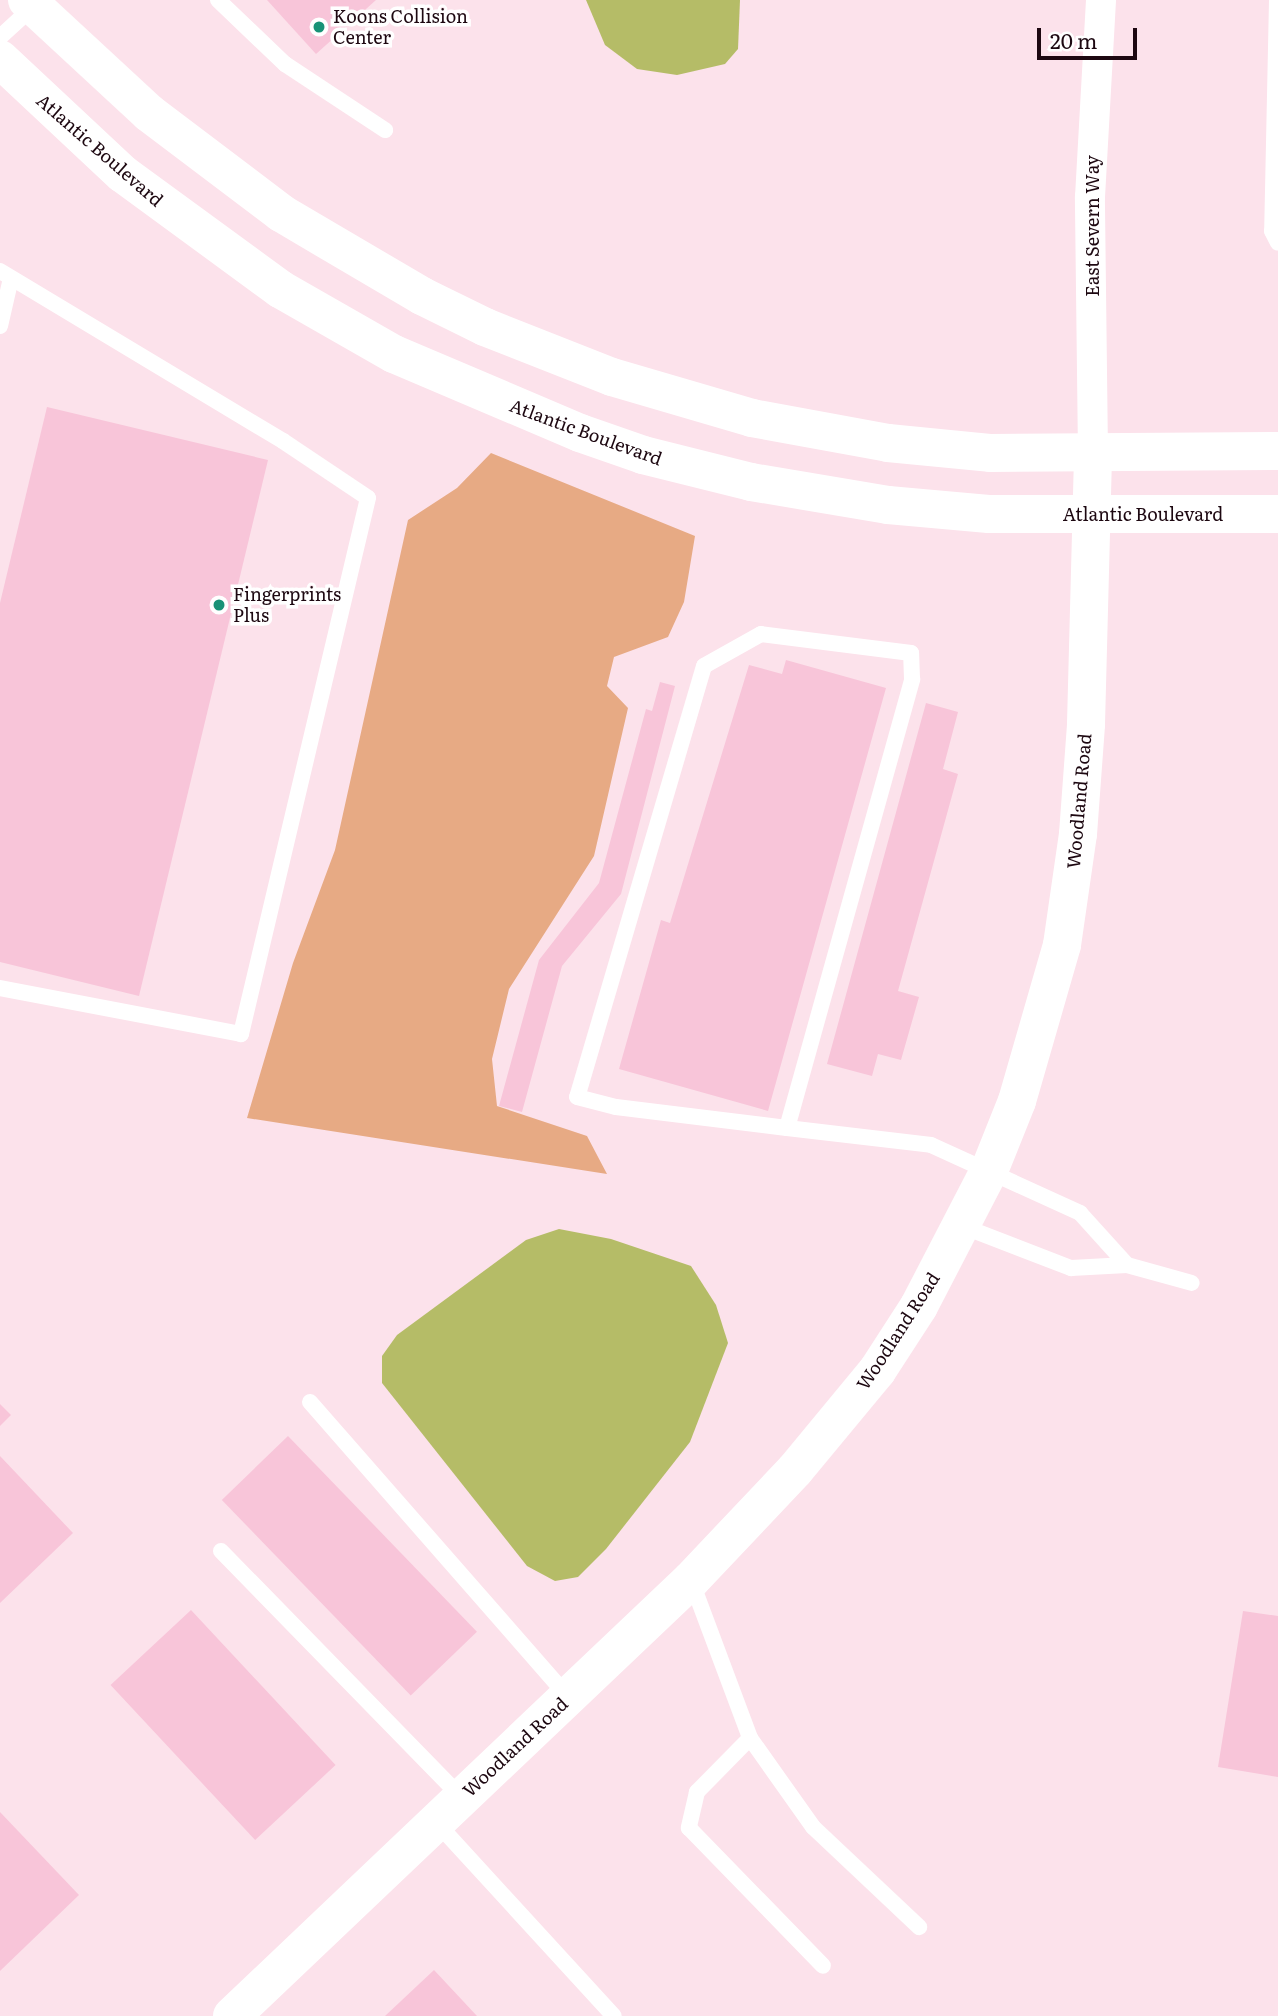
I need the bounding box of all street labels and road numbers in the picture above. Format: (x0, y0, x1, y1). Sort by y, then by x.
street label: Atlantic Boulevard (32, 89, 168, 211)
street label: East Severn Way (1081, 155, 1103, 297)
street label: Atlantic Boulevard (507, 394, 665, 470)
street label: Atlantic Boulevard (1063, 503, 1223, 525)
street label: Woodland Road (1062, 732, 1096, 870)
street label: Woodland Road (852, 1268, 944, 1394)
street label: Woodland Road (458, 1693, 572, 1801)

